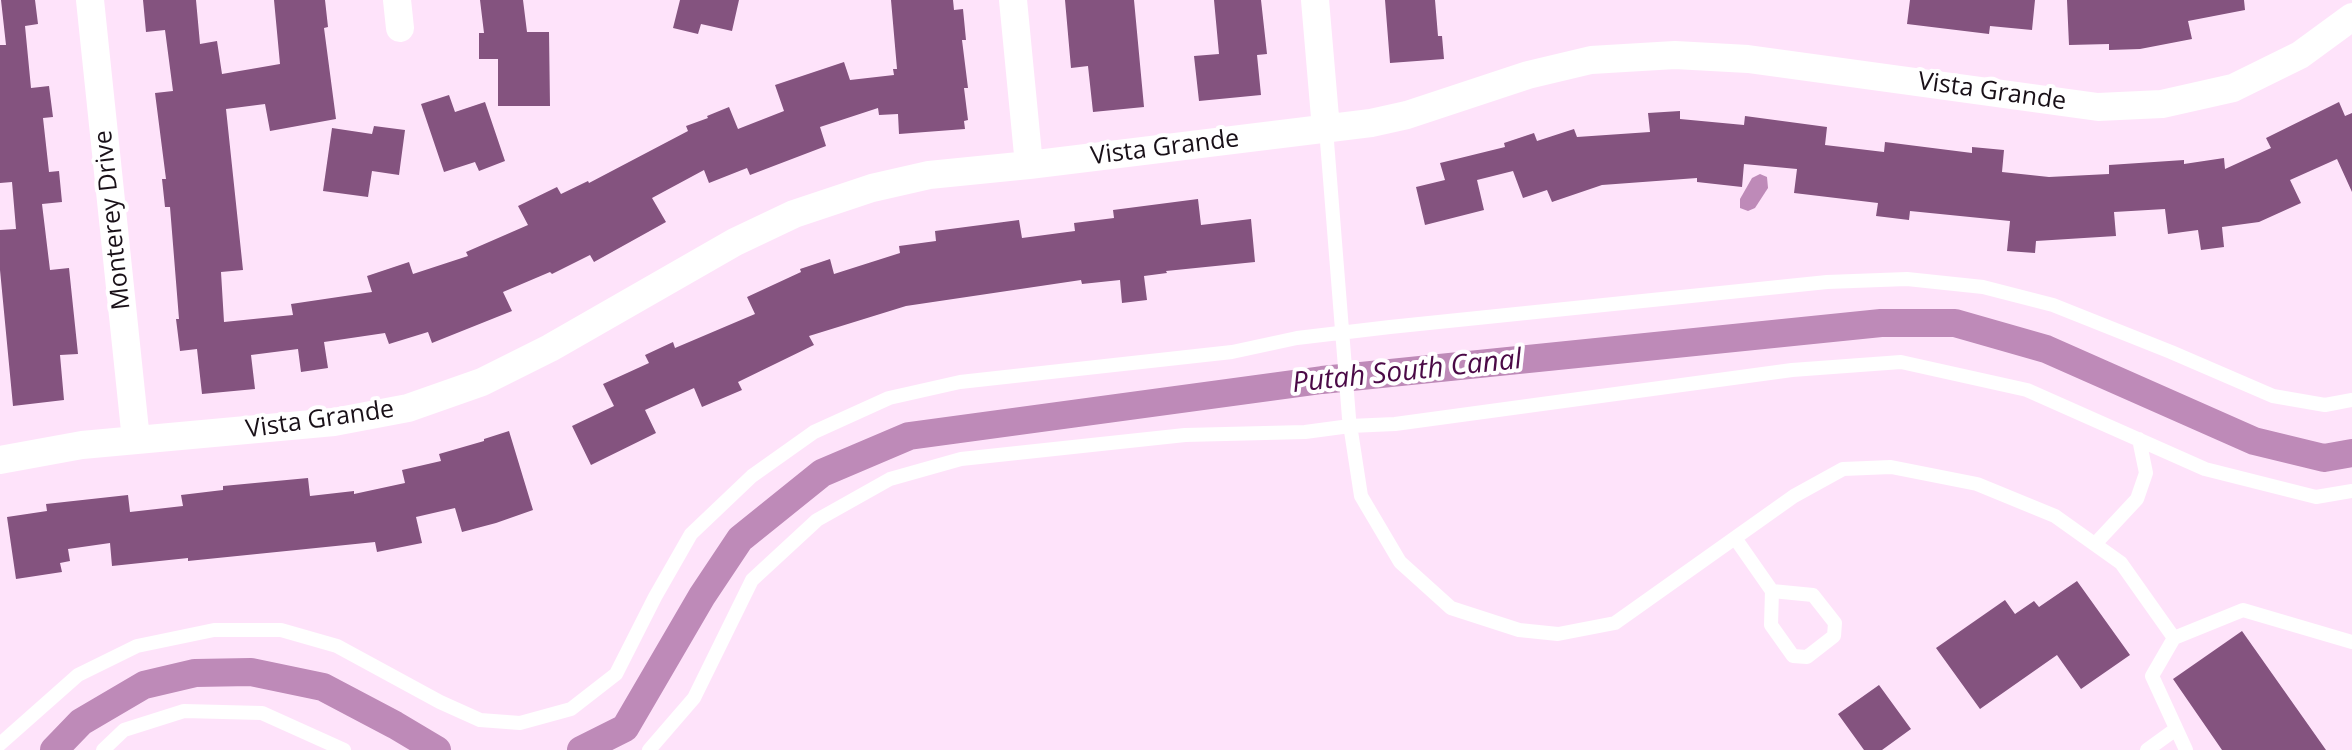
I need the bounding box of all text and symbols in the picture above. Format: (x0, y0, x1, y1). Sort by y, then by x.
street label: Vista Grande (1916, 67, 2068, 117)
street label: Vista Grande (1089, 124, 1241, 172)
street label: Monterey Drive (89, 129, 137, 311)
water label: Putah South Canal (1291, 343, 1523, 401)
street label: Vista Grande (244, 395, 396, 445)

